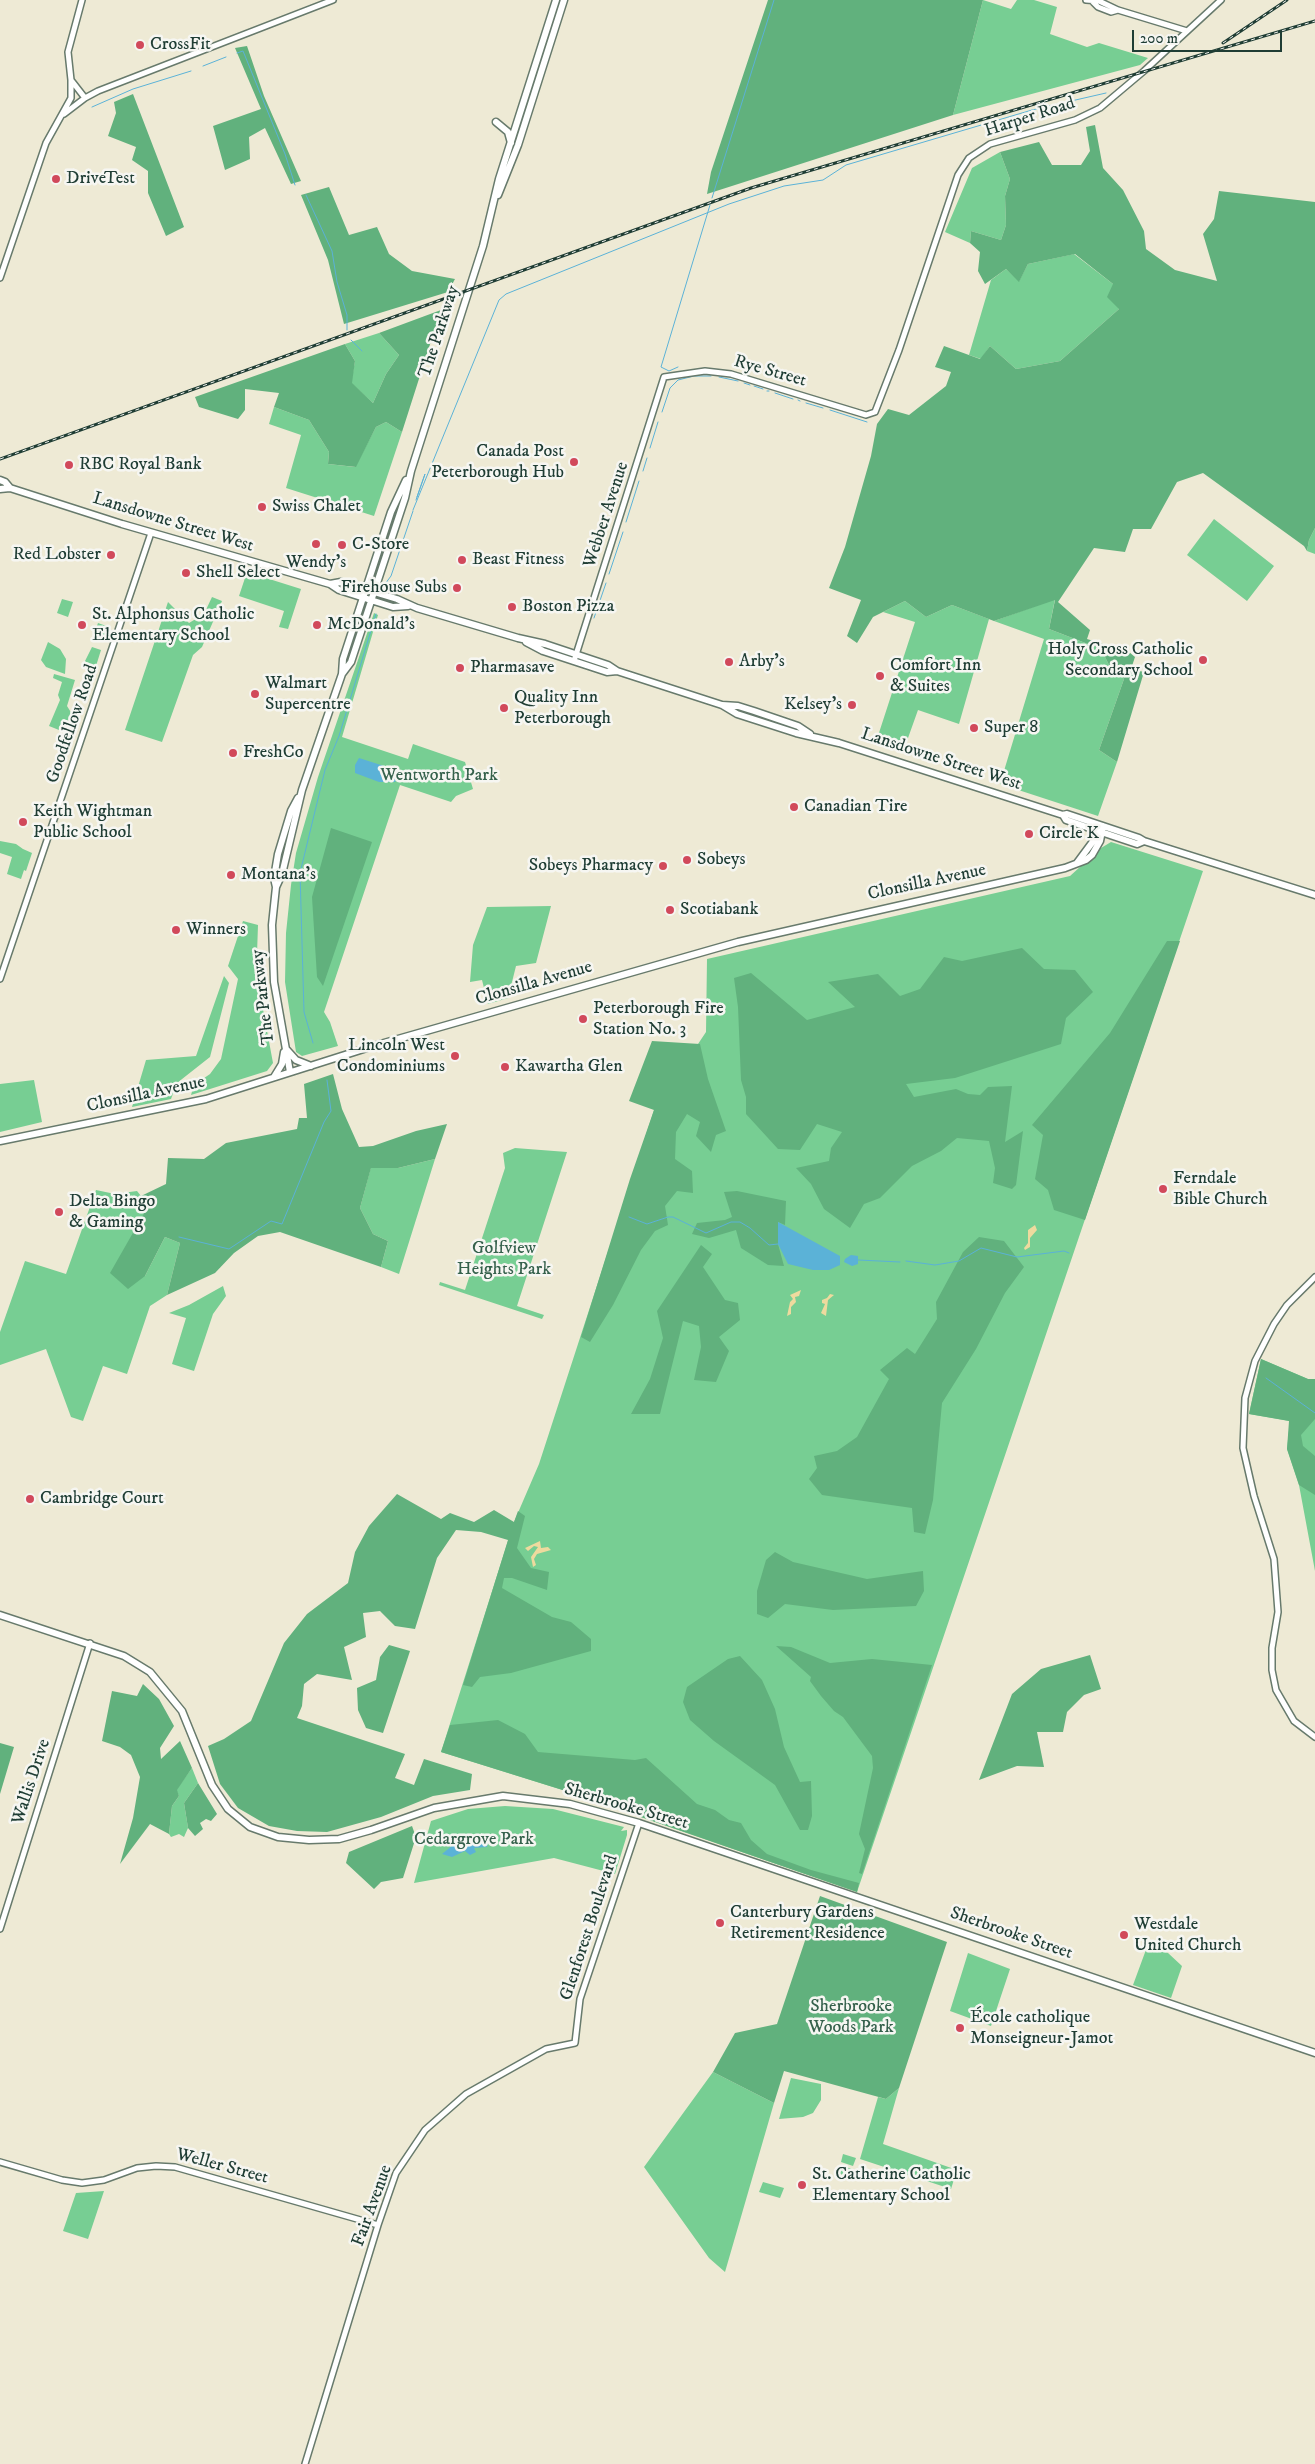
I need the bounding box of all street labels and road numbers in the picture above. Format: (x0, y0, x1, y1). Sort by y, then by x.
street label: Harper Road (982, 93, 1078, 143)
street label: The Parkway (415, 283, 465, 381)
street label: Rye Street (731, 351, 809, 393)
street label: Webber Avenue (580, 459, 634, 571)
street label: Lansdowne Street West (90, 488, 256, 558)
street label: Goodfellow Road (43, 662, 103, 786)
street label: Lansdowne Street West (858, 724, 1024, 796)
street label: Clonsilla Avenue (866, 860, 988, 906)
street label: The Parkway (247, 948, 281, 1046)
street label: Clonsilla Avenue (473, 957, 595, 1011)
street label: Clonsilla Avenue (85, 1072, 207, 1118)
street label: Wallis Drive (8, 1737, 56, 1827)
street label: Sherbrooke Street (561, 1779, 691, 1835)
street label: Glenforest Boulevard (556, 1853, 624, 2003)
street label: Sherbrooke Street (947, 1903, 1075, 1965)
street label: Weller Street (174, 2144, 270, 2190)
street label: Fair Avenue (348, 2162, 398, 2250)

